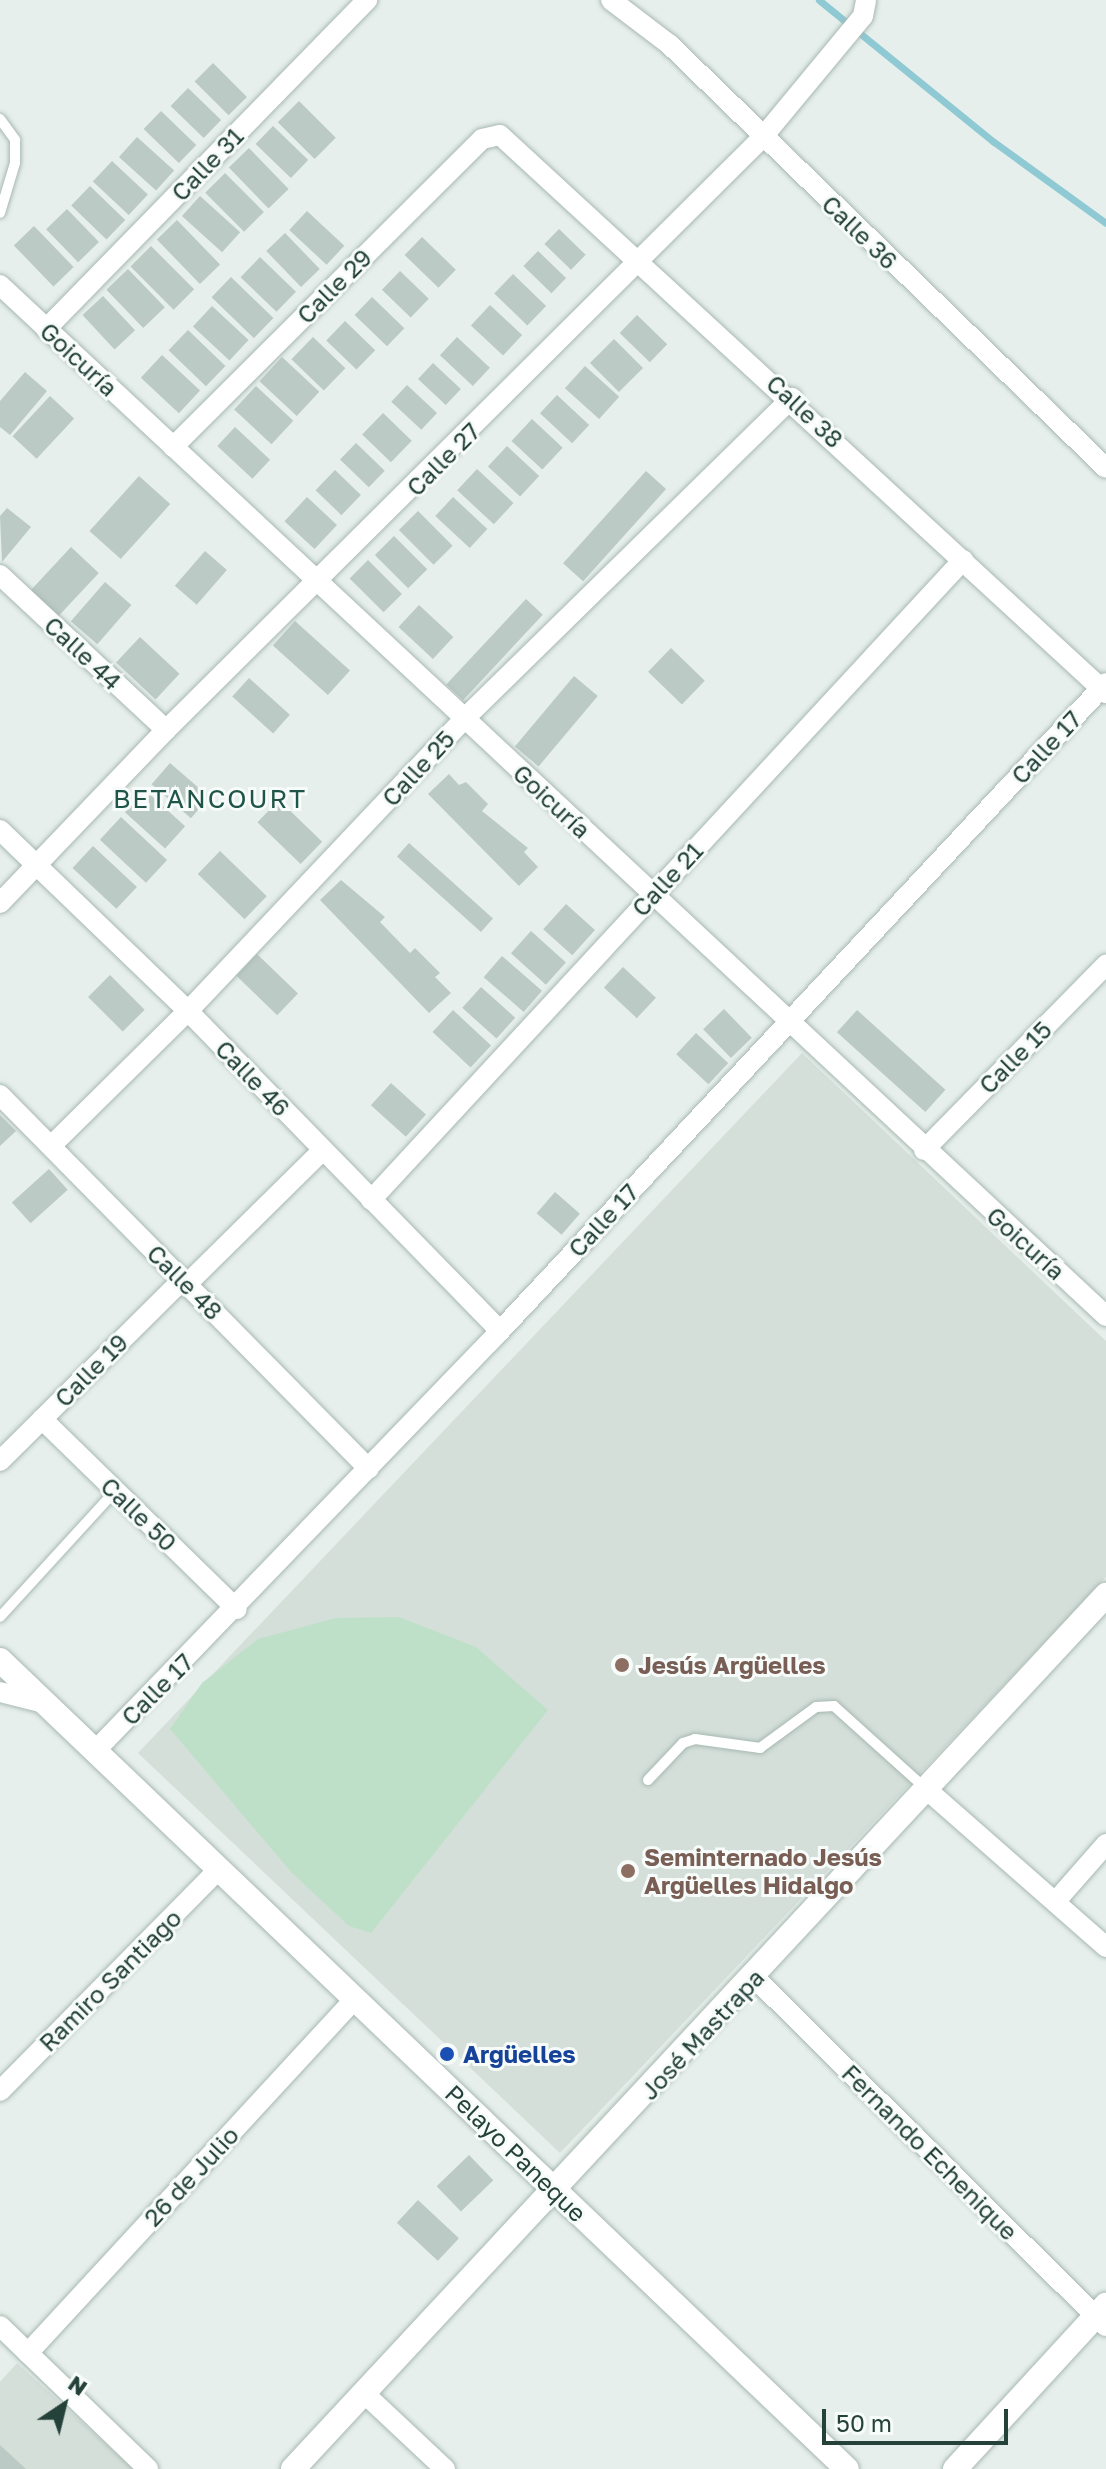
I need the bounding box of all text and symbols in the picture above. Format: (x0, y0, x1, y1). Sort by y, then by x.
street label: Calle 31 (165, 121, 249, 207)
street label: Calle 36 (816, 189, 904, 275)
street label: Calle 29 (291, 243, 377, 329)
street label: Goicuría (35, 316, 123, 402)
street label: Calle 38 (761, 369, 849, 453)
street label: Calle 27 (400, 416, 486, 502)
street label: Calle 44 (39, 610, 127, 696)
street label: Calle 17 (1005, 705, 1087, 789)
street label: Calle 25 (376, 724, 460, 812)
street label: Goicuría (508, 758, 596, 844)
district label: BETANCOURT (113, 783, 307, 815)
street label: Calle 21 (626, 836, 708, 922)
street label: Calle 15 (973, 1015, 1057, 1099)
street label: Calle 46 (210, 1034, 296, 1122)
street label: Calle 17 (562, 1178, 644, 1262)
street label: Goicuría (981, 1201, 1071, 1285)
street label: Calle 48 (142, 1239, 228, 1325)
street label: Calle 19 (49, 1328, 133, 1412)
street label: Calle 50 (95, 1471, 183, 1557)
street label: Calle 17 (115, 1647, 199, 1731)
place label: Jesús Argüelles (638, 1651, 826, 1679)
marker: Jesús Argüelles (613, 1656, 631, 1674)
place label: Seminternado Jesús Argüelles Hidalgo (644, 1843, 882, 1899)
marker: Seminternado Jesús Argüelles Hidalgo (619, 1862, 637, 1880)
street label: Ramiro Santiago (33, 1903, 187, 2057)
street label: José Mastrapa (634, 1963, 770, 2105)
place label: Argüelles (463, 2040, 576, 2068)
marker: Argüelles (438, 2045, 456, 2063)
street label: Fernando Echenique (836, 2058, 1024, 2246)
street label: Pelayo Paneque (440, 2079, 592, 2227)
street label: 26 de Julio (138, 2120, 244, 2232)
north arrow (24, 2365, 104, 2445)
text: N (63, 2369, 93, 2401)
scale bar (826, 2393, 1012, 2443)
text: 50 m (836, 2408, 892, 2437)

